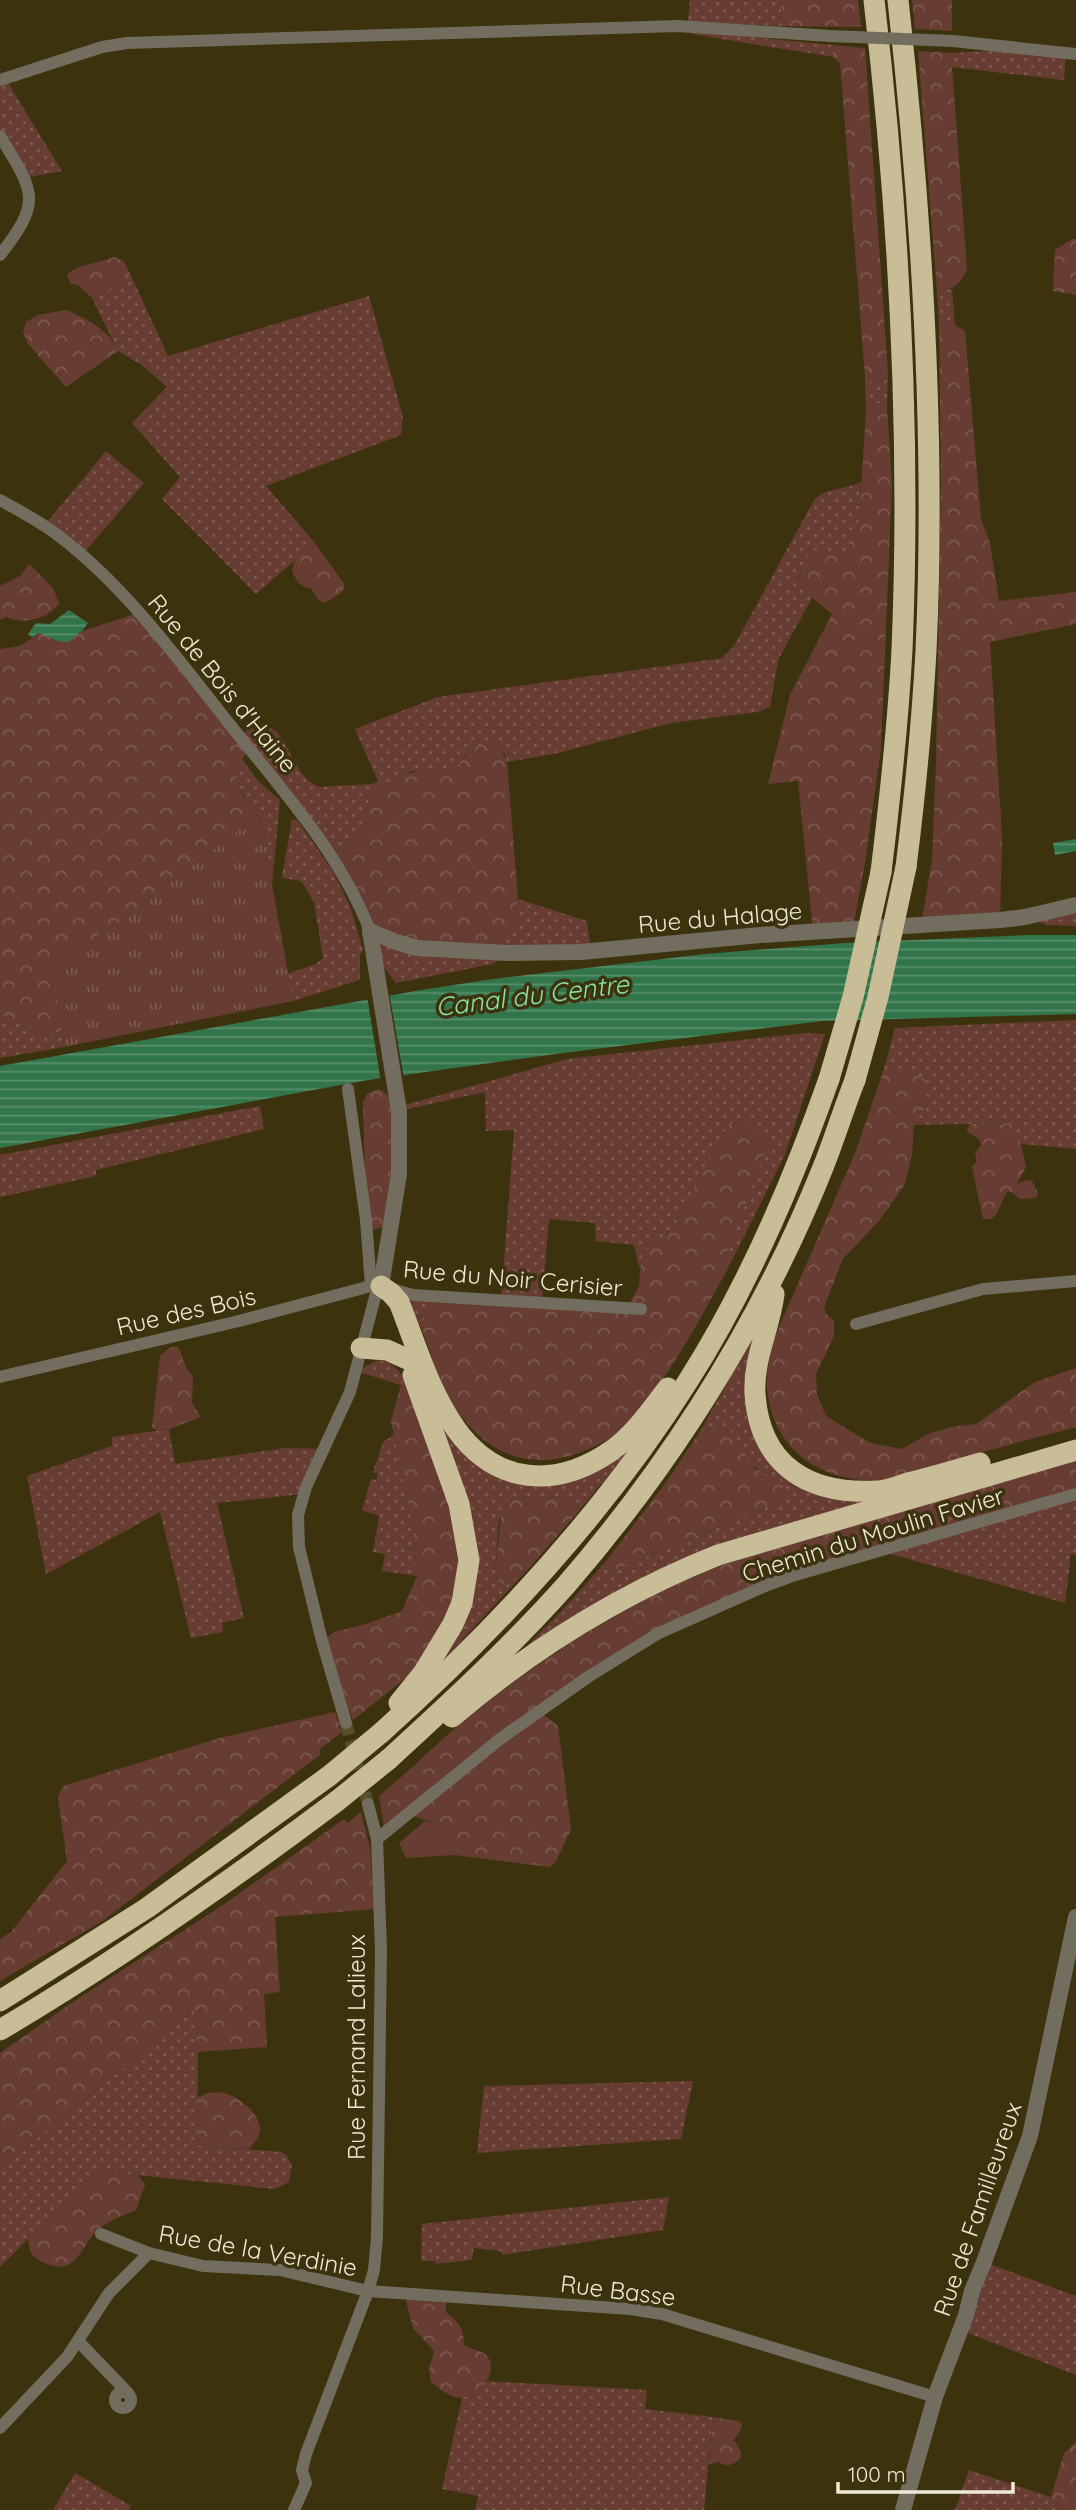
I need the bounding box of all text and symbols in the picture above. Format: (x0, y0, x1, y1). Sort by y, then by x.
street label: Rue de Bois d'Haine (142, 588, 304, 778)
street label: Rue du Halage (637, 895, 803, 939)
water label: Canal du Centre (434, 967, 632, 1023)
street label: Rue du Noir Cerisier (402, 1253, 624, 1303)
street label: Rue des Bois (113, 1280, 259, 1342)
street label: Chemin du Moulin Favier (738, 1480, 1008, 1588)
street label: Rue Fernand Lalieux (341, 1934, 371, 2160)
street label: Rue de Familleureux (926, 2098, 1028, 2320)
street label: Rue de la Verdinie (157, 2218, 359, 2282)
street label: Rue Basse (559, 2268, 677, 2312)
scale bar (838, 2450, 1013, 2494)
text: 100 m (848, 2461, 906, 2487)

